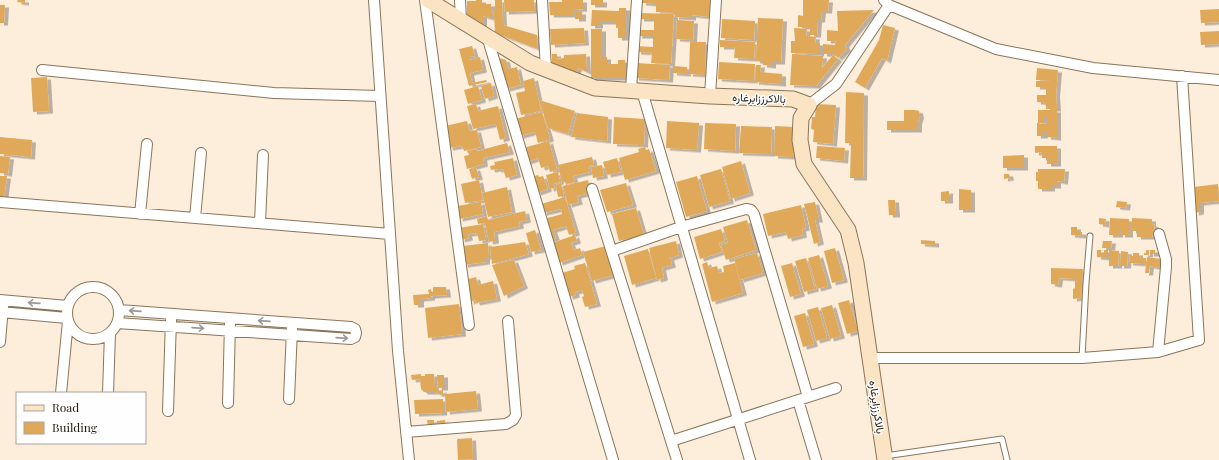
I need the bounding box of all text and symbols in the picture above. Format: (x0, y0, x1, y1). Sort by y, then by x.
street label: بالاکرززابرغاره (732, 89, 786, 106)
one-way arrow (28, 300, 41, 307)
one-way arrow (129, 308, 142, 315)
one-way arrow (258, 317, 271, 324)
one-way arrow (191, 325, 204, 332)
one-way arrow (335, 335, 348, 342)
street label: بالاکرززابرغاره (866, 379, 889, 435)
legend (16, 392, 146, 444)
text: Road (52, 399, 79, 415)
text: Building (52, 419, 98, 435)

